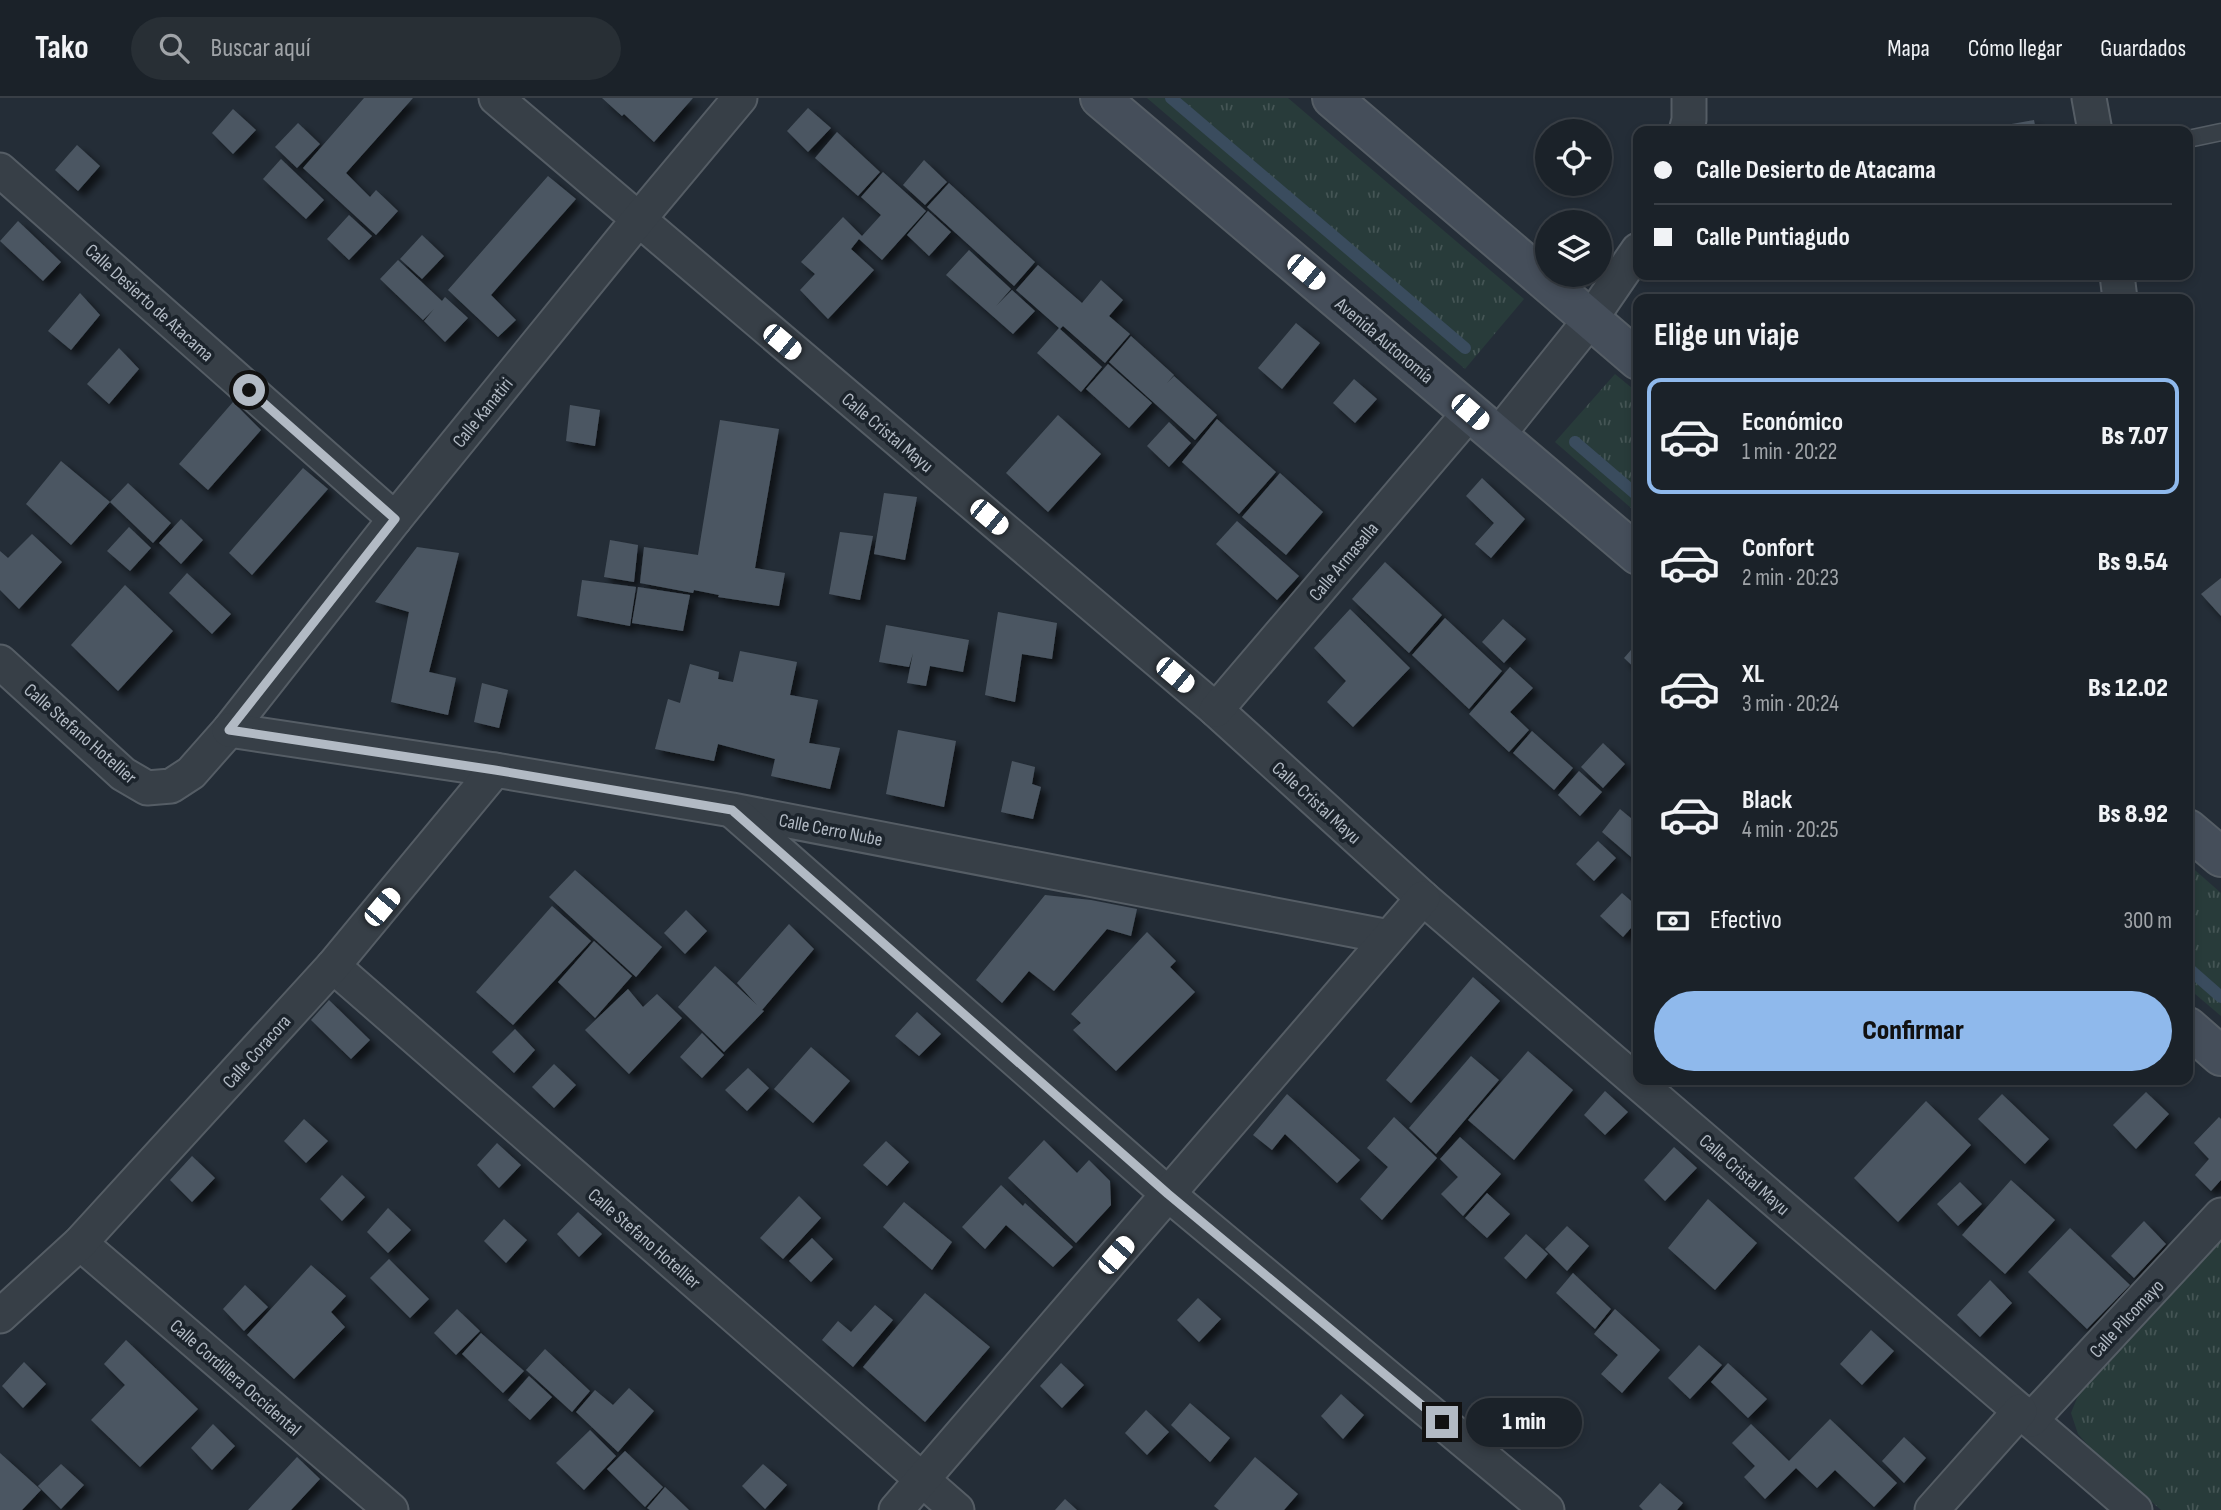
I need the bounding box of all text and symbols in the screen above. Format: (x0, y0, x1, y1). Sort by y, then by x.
search box (131, 17, 621, 80)
text: Tako (35, 28, 89, 68)
icon: search (155, 29, 193, 67)
text: Buscar aquí (211, 33, 311, 64)
text: Mapa (1887, 34, 1930, 63)
text: Cómo llegar (1968, 34, 2062, 63)
text: Guardados (2100, 34, 2186, 63)
map controls (1535, 119, 1612, 287)
button: locate (1535, 119, 1612, 196)
text: Calle Desierto de Atacama (1696, 155, 1936, 186)
button: layers (1535, 210, 1612, 287)
text: Calle Puntiagudo (1696, 222, 1850, 253)
street label: Calle Desierto de Atacama (80, 239, 218, 367)
car (1284, 250, 1329, 294)
street label: Avenida Autonomía (1329, 293, 1438, 389)
text: Elige un viaje (1654, 316, 1799, 355)
car (760, 320, 805, 364)
street label: Calle Kanatiri (448, 373, 518, 453)
route start (233, 374, 265, 406)
street label: Calle Cristal Mayu (837, 388, 937, 478)
car (1448, 390, 1493, 434)
icon: car (1658, 405, 1721, 468)
text: Económico (1742, 407, 1843, 438)
text: Bs 7.07 (2101, 421, 2168, 452)
text: 1 min · 20:22 (1742, 438, 1837, 466)
car (967, 495, 1012, 539)
street label: Calle Armasalla (1305, 518, 1384, 606)
icon: car (1658, 531, 1721, 594)
text: Confort (1742, 533, 1814, 564)
text: Bs 9.54 (2098, 547, 2168, 578)
text: 2 min · 20:23 (1742, 564, 1839, 592)
car (1153, 653, 1198, 697)
icon: car (1658, 657, 1721, 720)
text: XL (1742, 659, 1764, 690)
text: Bs 12.02 (2088, 673, 2168, 704)
street label: Calle Stefano Hotellier (19, 679, 142, 790)
text: 3 min · 20:24 (1742, 690, 1839, 718)
street label: Calle Cristal Mayu (1267, 757, 1365, 849)
icon: car (1658, 783, 1721, 846)
text: Black (1742, 785, 1792, 816)
text: Bs 8.92 (2098, 799, 2168, 830)
street label: Calle Cerro Nube (777, 809, 885, 852)
text: 4 min · 20:25 (1742, 816, 1839, 844)
car (361, 884, 404, 930)
icon: cash (1654, 902, 1692, 940)
text: Efectivo (1710, 905, 1782, 936)
text: 300 m (2123, 907, 2172, 935)
button: Confirmar (1654, 991, 2172, 1071)
street label: Calle Coracora (218, 1010, 296, 1094)
street label: Calle Cristal Mayu (1694, 1130, 1794, 1221)
street label: Calle Stefano Hotellier (583, 1184, 706, 1295)
car (1095, 1232, 1138, 1278)
street label: Calle Pilcomayo (2085, 1275, 2169, 1363)
street label: Calle Cordillera Occidental (165, 1315, 305, 1441)
callout: 1 min (1466, 1398, 1582, 1446)
route end (1426, 1406, 1458, 1438)
text: 1 min (1502, 1408, 1546, 1436)

